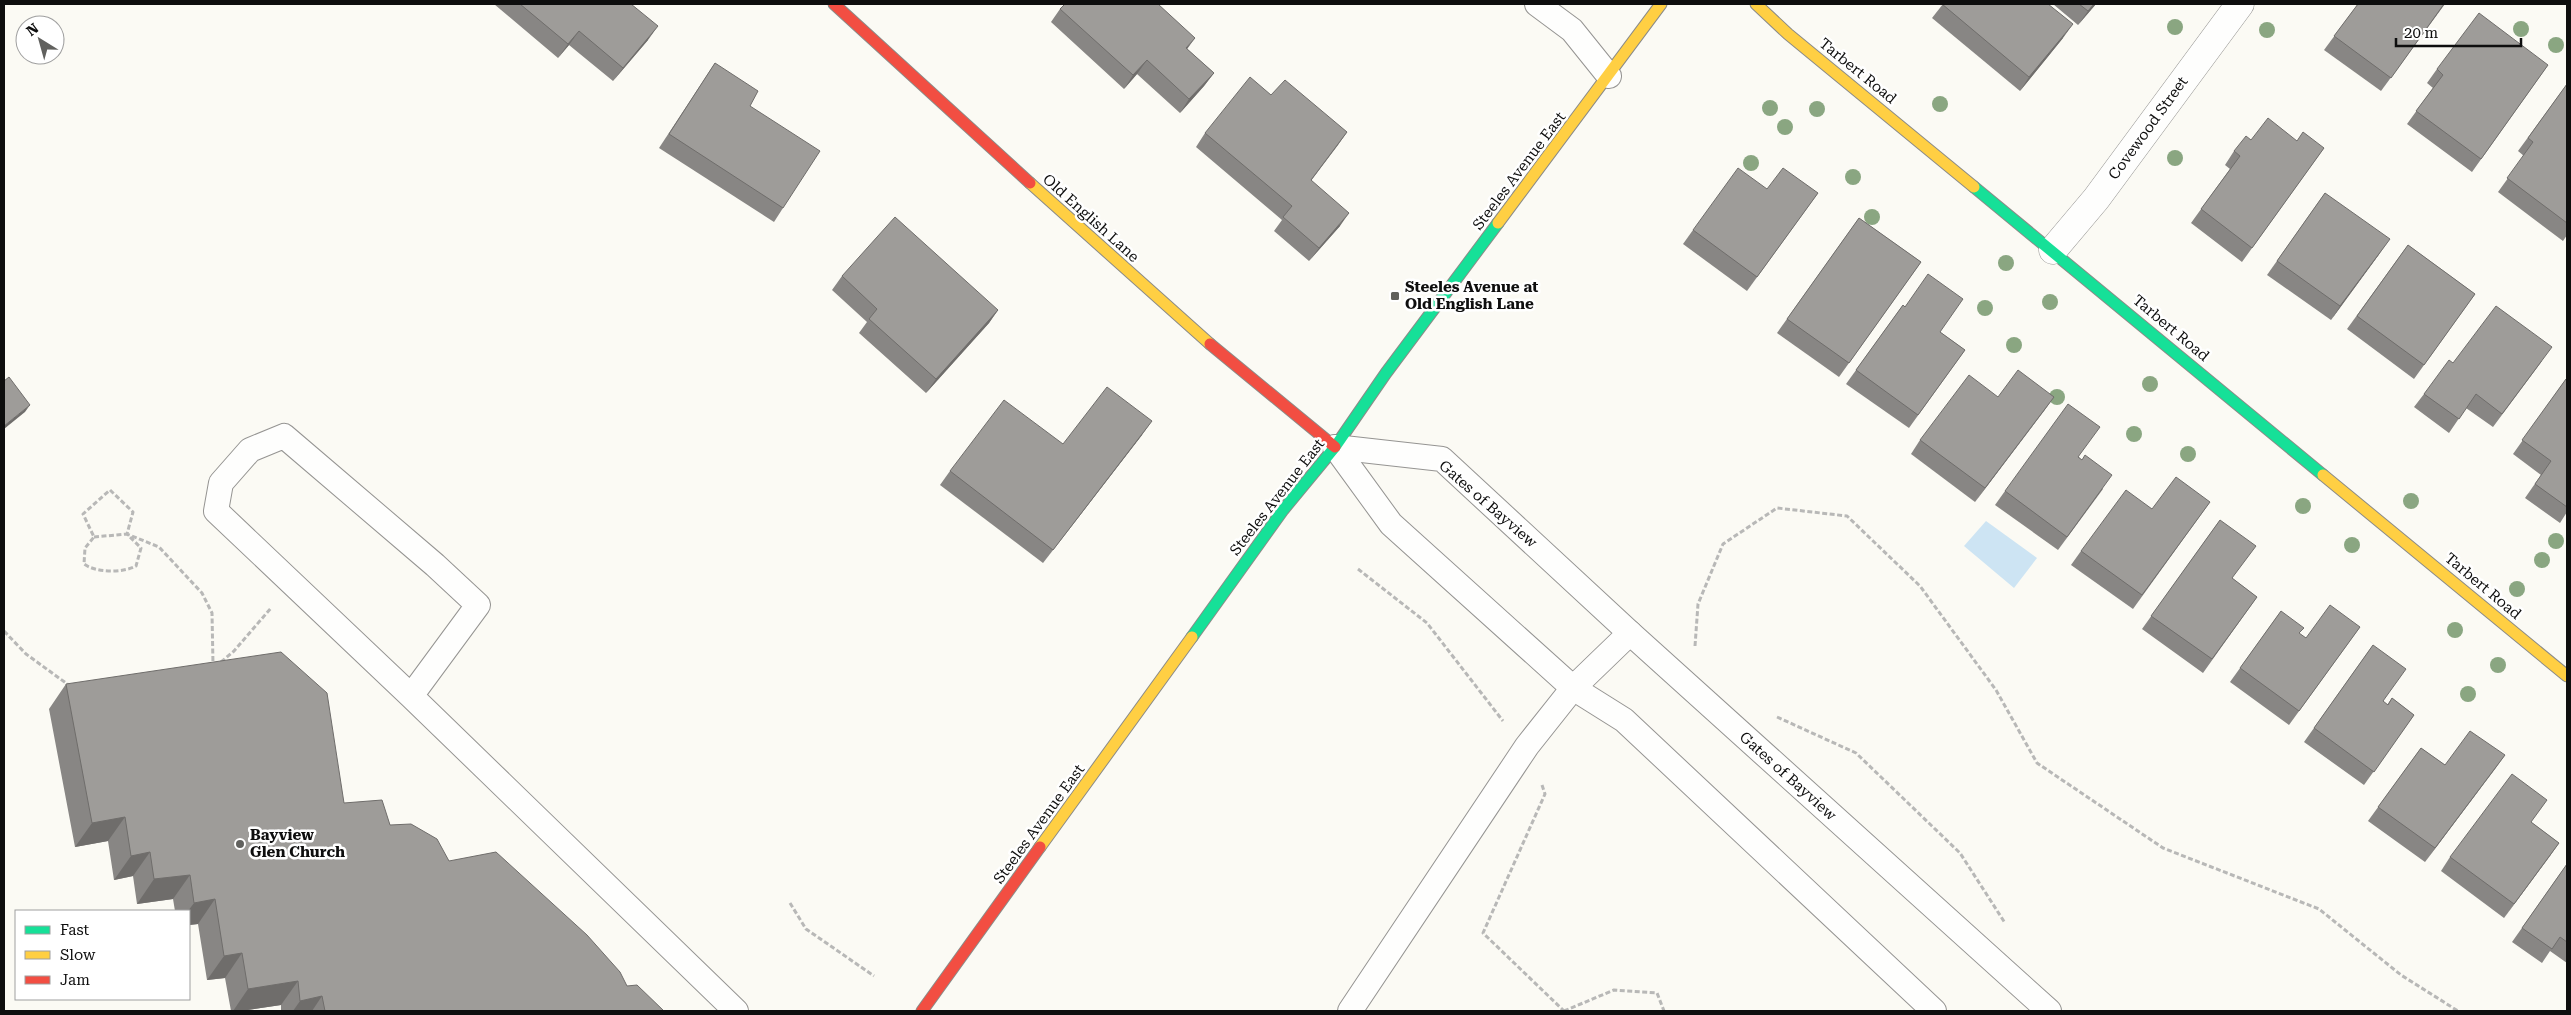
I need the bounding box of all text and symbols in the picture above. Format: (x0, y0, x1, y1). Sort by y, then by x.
north arrow (15, 15, 65, 65)
scale bar (2396, 15, 2521, 47)
text: N (23, 20, 41, 39)
text: 20 m (2404, 24, 2439, 42)
street label: Tarbert Road (1816, 34, 1900, 108)
street label: Covewood Street (2105, 73, 2192, 183)
street label: Steeles Avenue East (1469, 108, 1569, 234)
street label: Old English Lane (1039, 170, 1143, 266)
place label: Steeles Avenue at Old English Lane (1405, 278, 1538, 313)
marker: Steeles Avenue at Old English Lane (1389, 290, 1401, 302)
street label: Tarbert Road (2129, 291, 2213, 365)
street label: Steeles Avenue East (1226, 435, 1328, 559)
street label: Gates of Bayview (1435, 457, 1541, 552)
street label: Tarbert Road (2441, 549, 2525, 623)
street label: Gates of Bayview (1736, 728, 1841, 825)
street label: Steeles Avenue East (990, 761, 1089, 887)
place label: Bayview Glen Church (250, 826, 345, 861)
marker: Bayview Glen Church (234, 838, 246, 850)
legend (15, 910, 190, 1000)
text: Fast (60, 921, 90, 939)
text: Slow (60, 946, 96, 964)
text: Jam (60, 971, 90, 989)

